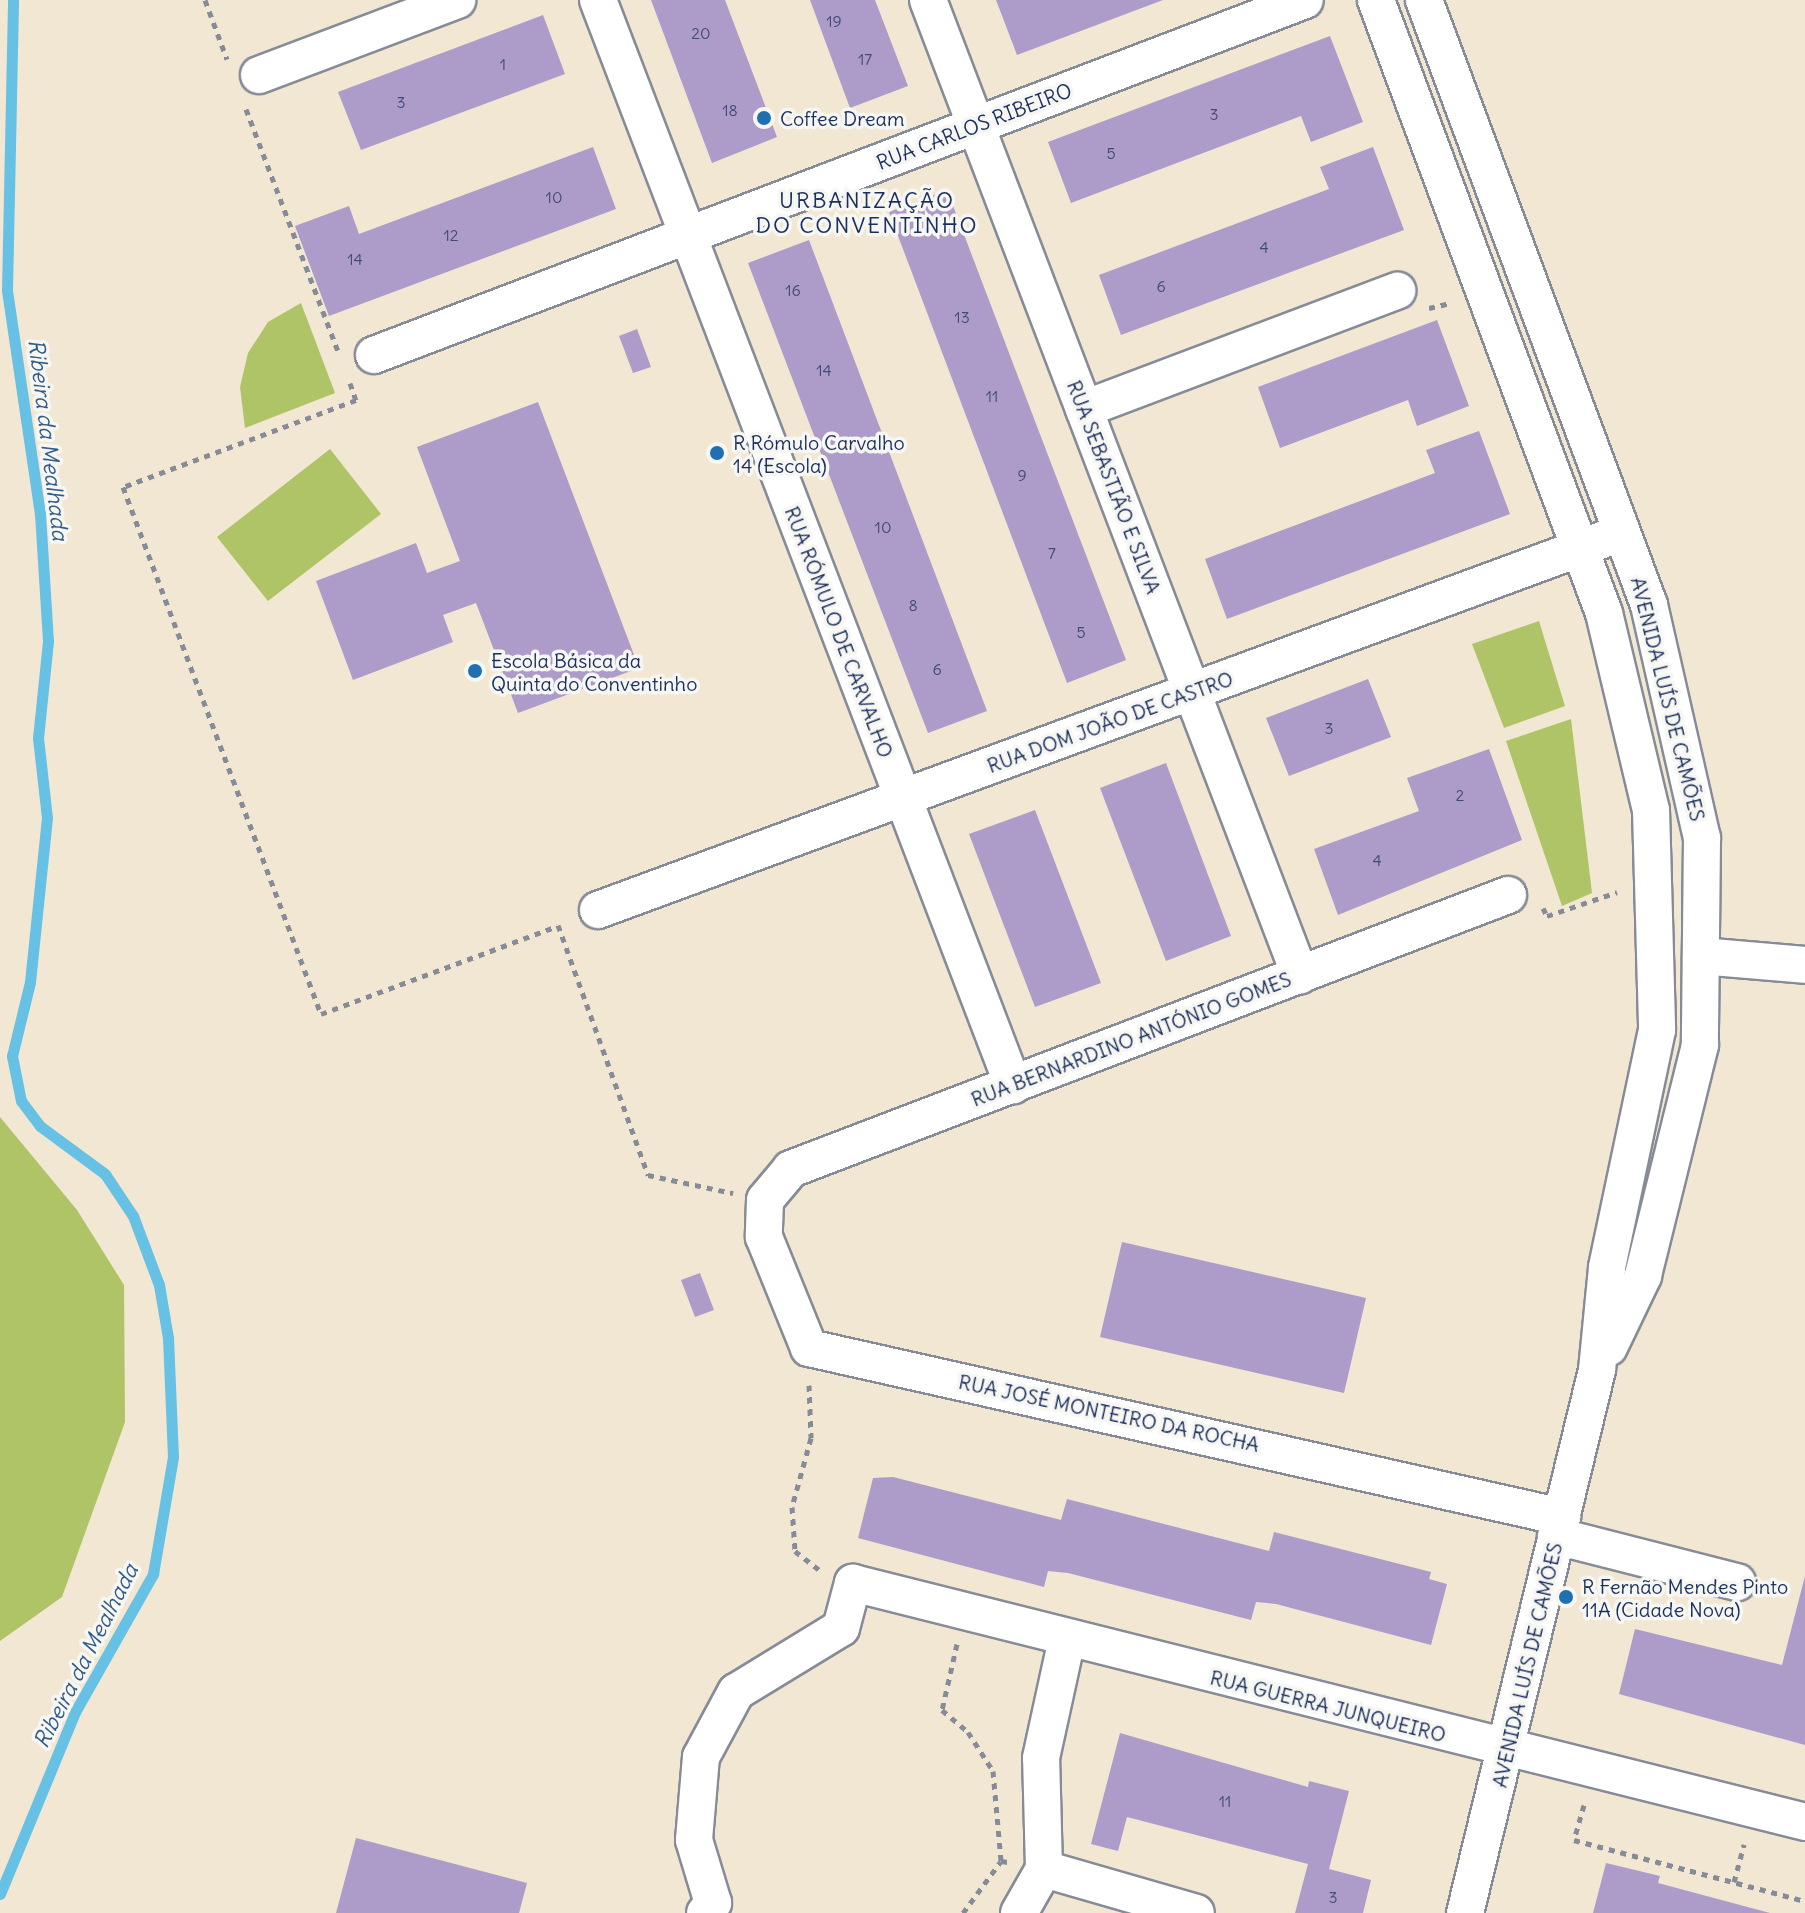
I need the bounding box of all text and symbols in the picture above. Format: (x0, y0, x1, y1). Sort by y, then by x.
house number: 19 (826, 11, 842, 31)
house number: 20 (691, 23, 711, 43)
house number: 17 (858, 49, 872, 69)
house number: 1 (500, 54, 506, 74)
street label: RUA CARLOS RIBEIRO (873, 78, 1075, 174)
house number: 3 (396, 92, 406, 112)
house number: 18 (722, 100, 738, 120)
house number: 3 (1209, 104, 1219, 124)
place label: Coffee Dream (780, 106, 904, 130)
marker: Coffee Dream (755, 109, 773, 127)
house number: 5 (1106, 143, 1116, 163)
house number: 10 (546, 187, 562, 207)
district label: URBANIZAÇÃO DO CONVENTINHO (755, 187, 979, 238)
house number: 12 (443, 225, 459, 245)
house number: 4 (1259, 237, 1269, 257)
house number: 14 (347, 249, 363, 269)
house number: 6 (1156, 276, 1166, 296)
house number: 16 (785, 280, 801, 300)
house number: 13 (954, 307, 970, 327)
water label: Ribeira da Mealhada (23, 338, 73, 542)
house number: 14 (816, 360, 832, 380)
street label: RUA SEBASTIÃO E SILVA (1062, 377, 1166, 597)
house number: 11 (986, 386, 998, 406)
place label: R Rómulo Carvalho 14 (Escola) (733, 430, 905, 477)
marker: R Rómulo Carvalho 14 (Escola) (708, 444, 726, 462)
house number: 9 (1017, 465, 1027, 485)
street label: RUA RÓMULO DE CARVALHO (780, 503, 898, 761)
house number: 10 (875, 517, 891, 537)
house number: 7 (1048, 543, 1056, 563)
street label: AVENIDA LUÍS DE CAMÕES (1626, 575, 1710, 823)
house number: 8 (908, 595, 918, 615)
house number: 5 (1076, 622, 1086, 642)
place label: Escola Básica da Quinta do Conventinho (491, 648, 697, 695)
house number: 6 (932, 659, 942, 679)
marker: Escola Básica da Quinta do Conventinho (466, 662, 484, 680)
street label: RUA DOM JOÃO DE CASTRO (984, 666, 1236, 778)
house number: 3 (1324, 718, 1334, 738)
house number: 2 (1456, 785, 1464, 805)
house number: 4 (1372, 850, 1382, 870)
street label: RUA BERNARDINO ANTÓNIO GOMES (968, 967, 1294, 1111)
street label: RUA JOSÉ MONTEIRO DA ROCHA (956, 1369, 1262, 1457)
street label: AVENIDA LUÍS DE CAMÕES (1487, 1540, 1567, 1790)
water label: Ribeira da Mealhada (28, 1560, 144, 1752)
place label: R Fernão Mendes Pinto 11A (Cidade Nova) (1582, 1574, 1788, 1621)
marker: R Fernão Mendes Pinto 11A (Cidade Nova) (1557, 1588, 1575, 1606)
street label: RUA GUERRA JUNQUEIRO (1208, 1665, 1448, 1747)
house number: 11 (1219, 1791, 1231, 1811)
house number: 3 (1328, 1887, 1338, 1907)

